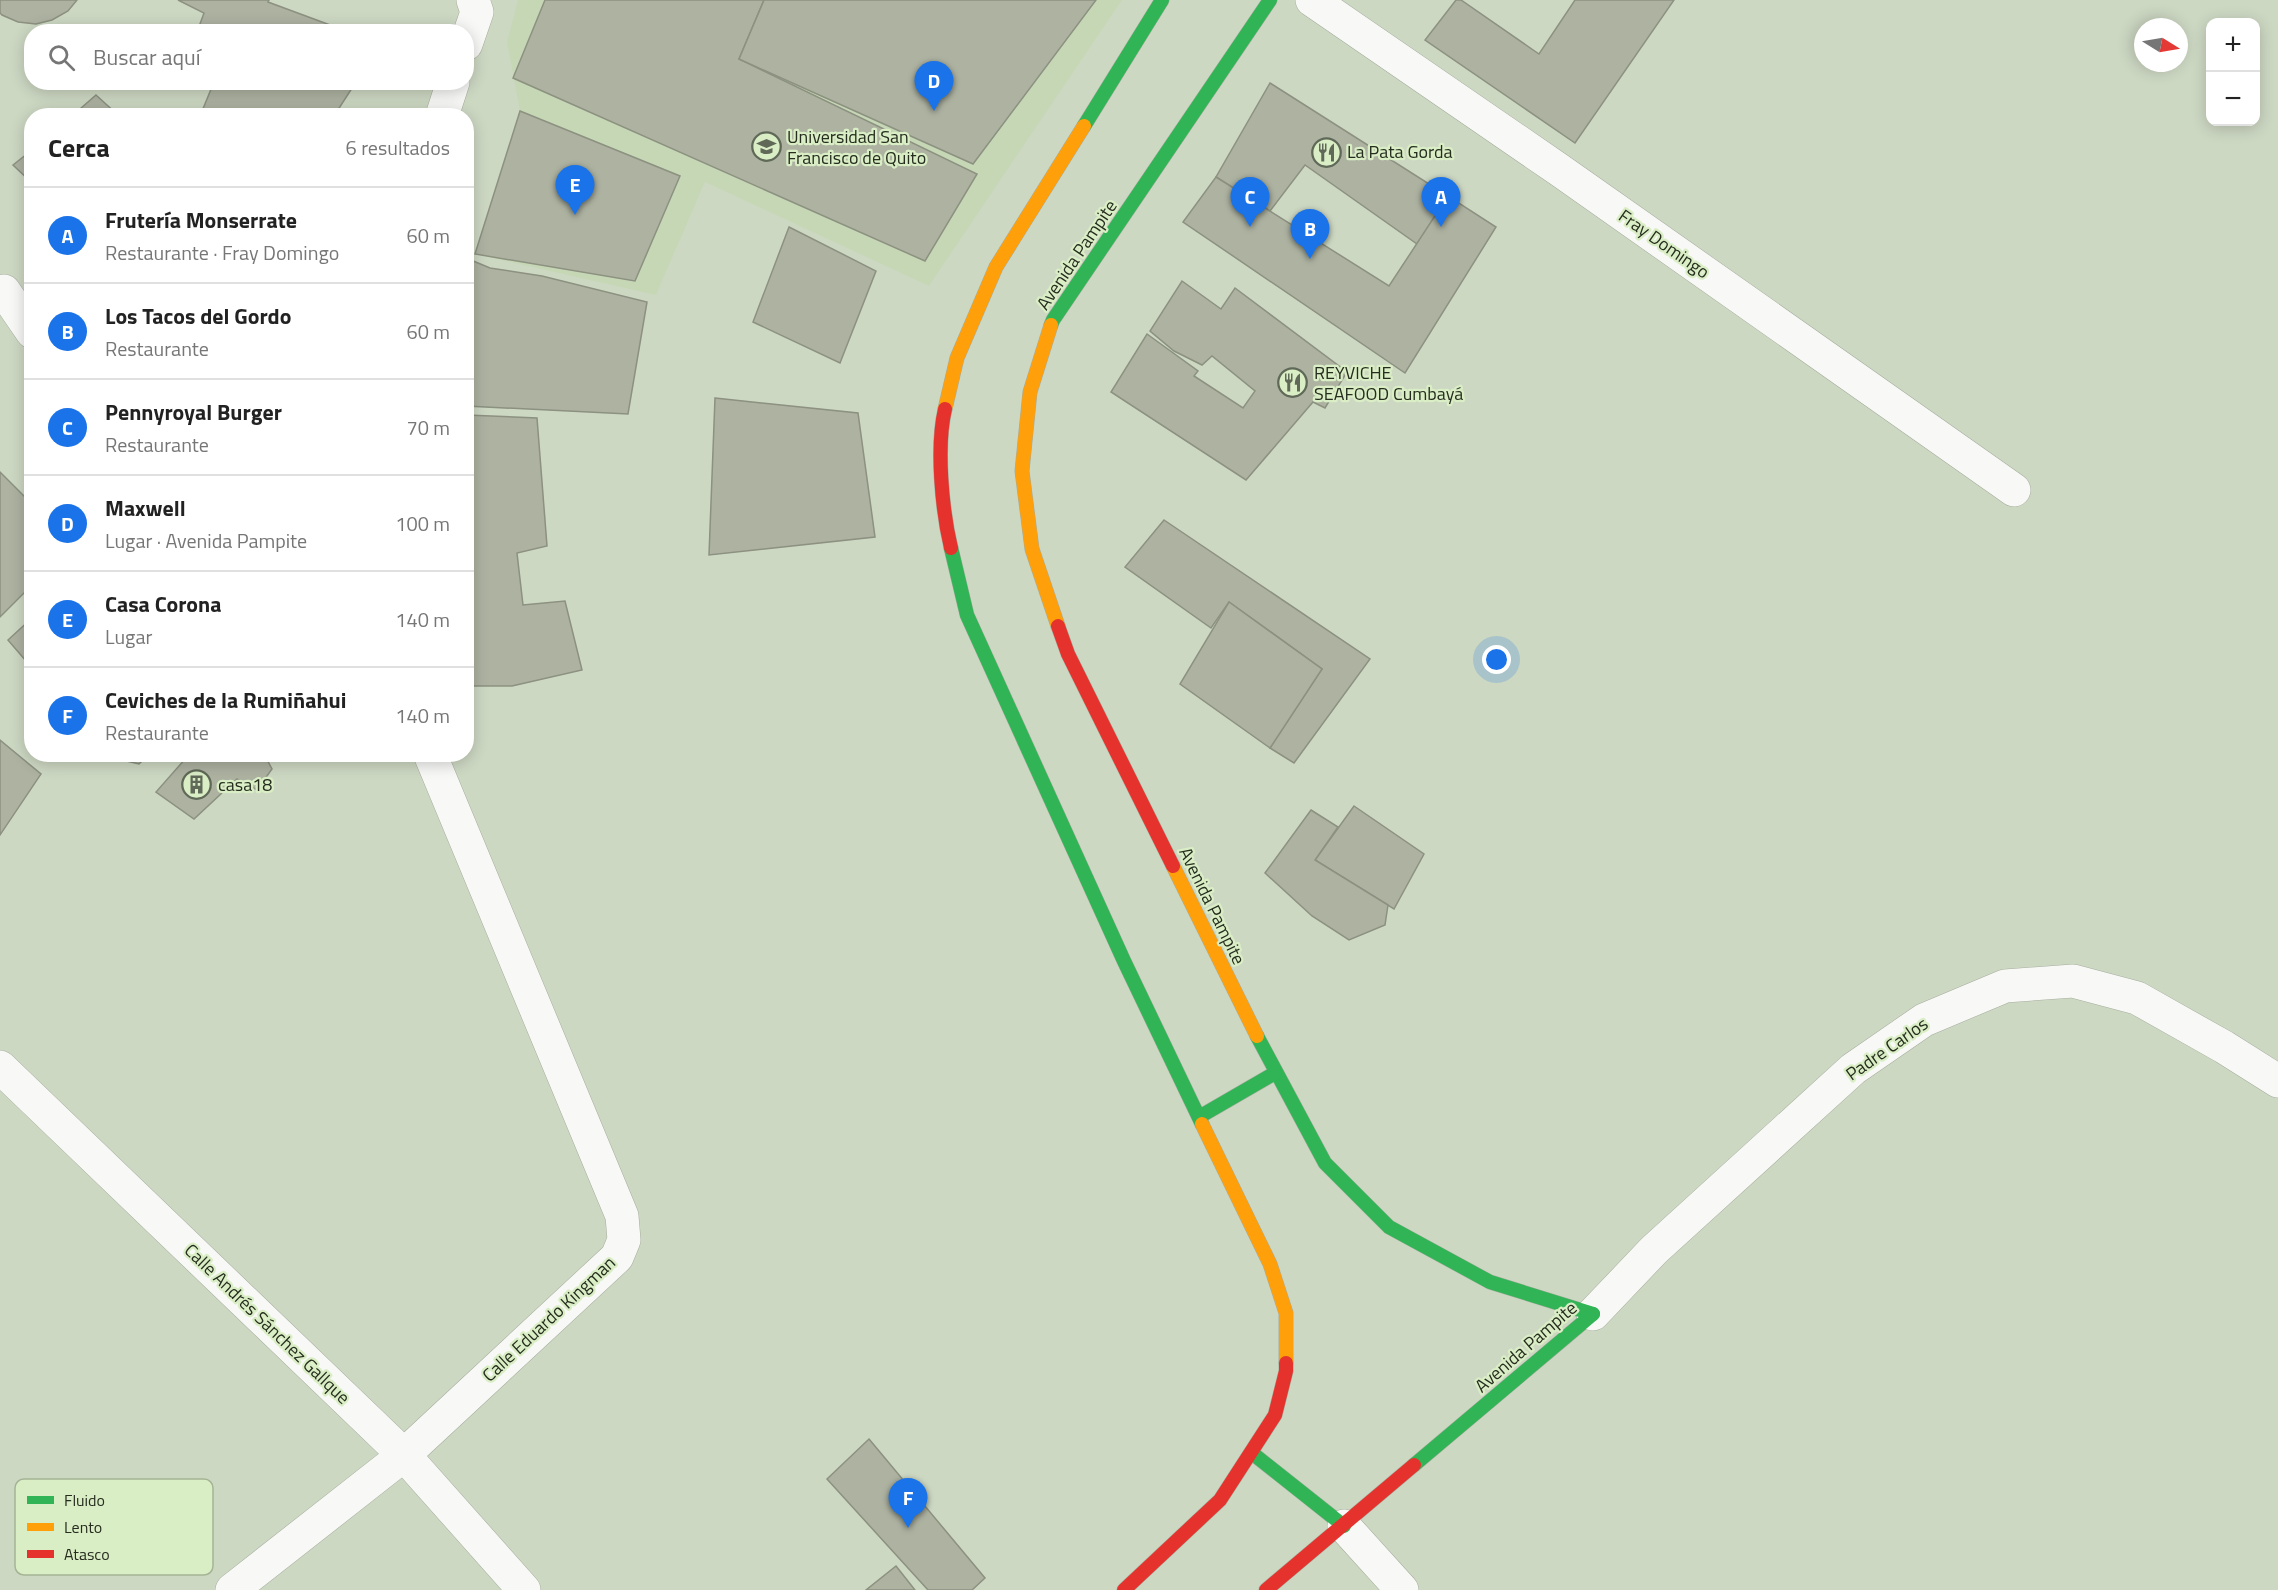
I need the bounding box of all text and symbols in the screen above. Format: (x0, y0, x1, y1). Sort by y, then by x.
north arrow (2134, 18, 2188, 72)
map controls (2206, 18, 2260, 126)
button: + (2206, 18, 2260, 72)
search box (24, 24, 474, 90)
text: Buscar aquí (93, 40, 201, 74)
icon: search (45, 41, 78, 74)
pin: D (914, 62, 954, 111)
button: − (2206, 72, 2260, 126)
place label: Universidad San Francisco de Quito (787, 123, 926, 171)
text: Cerca (48, 128, 110, 167)
school or university icon: Universidad San Francisco de Quito (750, 131, 782, 163)
text: 6 resultados (346, 132, 450, 163)
restaurant icon: La Pata Gorda (1310, 136, 1342, 168)
place label: La Pata Gorda (1347, 138, 1453, 165)
pin: E (556, 166, 594, 215)
pin: C (1230, 178, 1270, 227)
pin: A (1422, 178, 1460, 227)
street label: Avenida Pampite (1030, 194, 1123, 315)
street label: Fray Domingo (1613, 202, 1715, 285)
text: Frutería Monserrate (105, 203, 297, 237)
pin: B (1290, 210, 1330, 259)
text: A (61, 220, 74, 251)
text: 60 m (406, 220, 450, 251)
text: Restaurante · Fray Domingo (105, 237, 339, 268)
text: Los Tacos del Gordo (105, 299, 291, 333)
text: B (61, 316, 74, 347)
text: 60 m (406, 316, 450, 347)
text: Restaurante (105, 333, 209, 364)
place label: REYVICHE SEAFOOD Cumbayá (1314, 359, 1463, 407)
restaurant icon: REYVICHE SEAFOOD Cumbayá (1277, 367, 1309, 399)
text: Pennyroyal Burger (105, 395, 282, 429)
text: C (62, 412, 73, 443)
text: 70 m (406, 412, 450, 443)
text: Restaurante (105, 429, 209, 460)
text: Maxwell (105, 491, 186, 525)
text: D (61, 508, 74, 539)
text: 100 m (395, 508, 450, 539)
text: Lugar · Avenida Pampite (105, 525, 307, 556)
text: Casa Corona (105, 587, 221, 621)
text: E (62, 604, 73, 635)
text: 140 m (395, 604, 450, 635)
text: Lugar (105, 621, 152, 652)
your location (1482, 645, 1511, 674)
text: Ceviches de la Rumiñahui (105, 683, 346, 717)
text: F (62, 700, 73, 731)
text: 140 m (395, 700, 450, 731)
text: Restaurante (105, 717, 209, 748)
building icon: casa18 (181, 769, 213, 801)
place label: casa18 (218, 771, 272, 798)
street label: Avenida Pampite (1172, 843, 1253, 969)
street label: Padre Carlos (1840, 1010, 1933, 1087)
street label: Calle Andrés Sánchez Gallque (178, 1237, 356, 1410)
street label: Calle Eduardo Kingman (476, 1249, 621, 1388)
street label: Avenida Pampite (1469, 1295, 1583, 1399)
pin: F (888, 1478, 928, 1528)
legend (15, 1479, 213, 1575)
text: Fluido (64, 1488, 105, 1512)
text: Lento (64, 1515, 102, 1539)
text: Atasco (64, 1542, 110, 1566)

